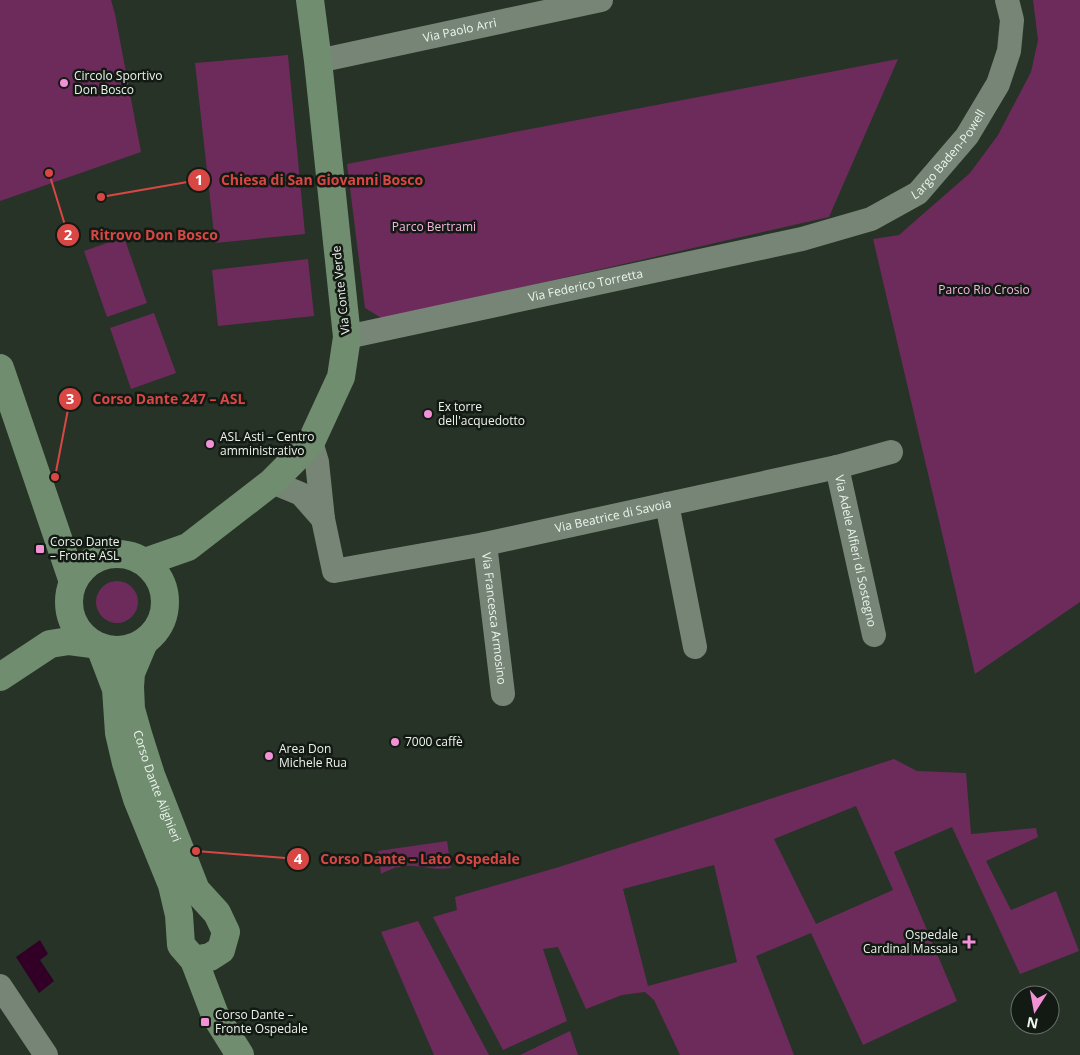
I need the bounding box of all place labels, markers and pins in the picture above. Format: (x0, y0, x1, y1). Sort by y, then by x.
place label: Circolo Sportivo Don Bosco (74, 67, 162, 98)
marker: Circolo Sportivo Don Bosco (58, 77, 70, 89)
callout: Chiesa di San Giovanni Bosco (186, 166, 433, 195)
callout: Ritrovo Don Bosco (55, 220, 228, 249)
callout: Corso Dante 247 – ASL (58, 384, 255, 413)
place label: Ex torre dell'acquedotto (438, 398, 525, 429)
marker: Ex torre dell'acquedotto (422, 408, 434, 420)
place label: ASL Asti – Centro amministrativo (220, 428, 314, 459)
marker: ASL Asti – Centro amministrativo (204, 438, 216, 450)
place label: Corso Dante – Fronte ASL (50, 533, 120, 564)
marker: Corso Dante – Fronte ASL (34, 543, 46, 555)
place label: 7000 caffè (405, 733, 463, 750)
marker: 7000 caffè (389, 736, 401, 748)
place label: Area Don Michele Rua (279, 740, 347, 771)
marker: Area Don Michele Rua (263, 750, 275, 762)
callout: Corso Dante – Lato Ospedale (286, 844, 530, 873)
place label: Ospedale Cardinal Massaia (863, 926, 958, 957)
marker: Ospedale Cardinal Massaia (962, 935, 976, 949)
place label: Corso Dante – Fronte Ospedale (215, 1006, 308, 1037)
marker: Corso Dante – Fronte Ospedale (199, 1016, 211, 1028)

